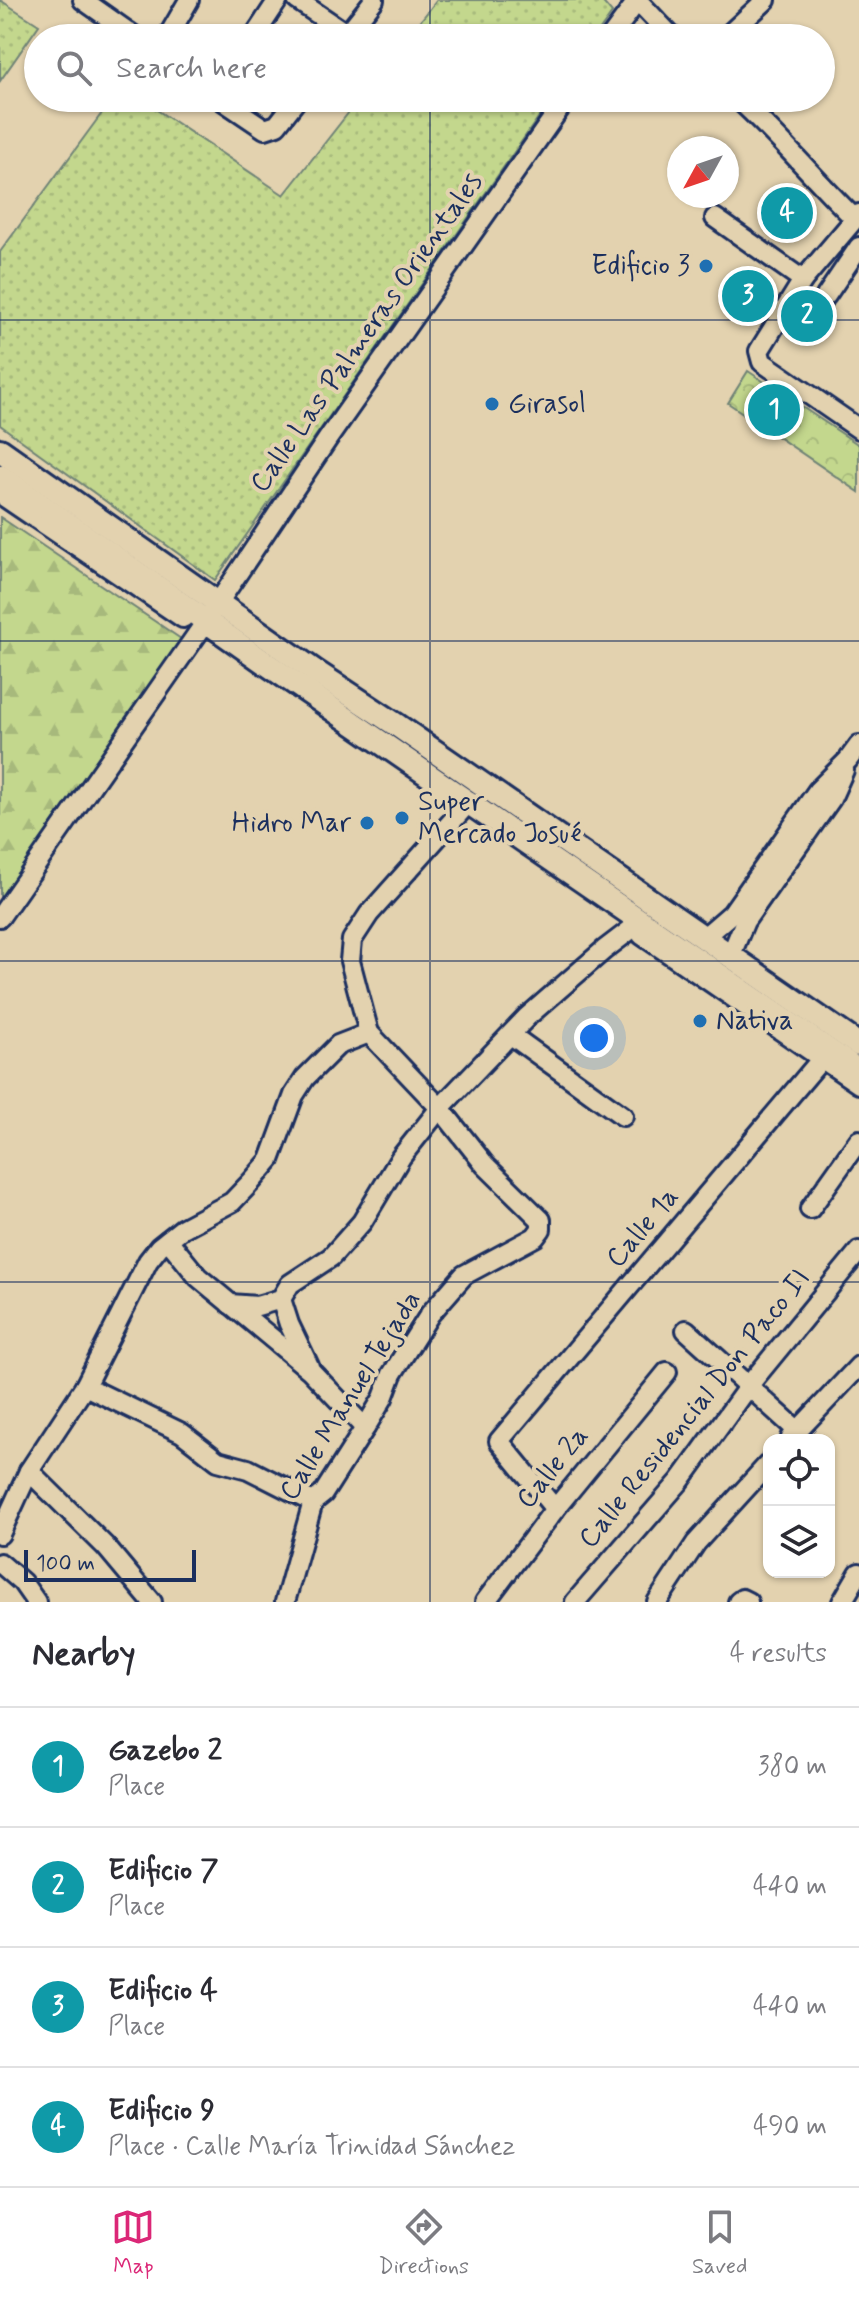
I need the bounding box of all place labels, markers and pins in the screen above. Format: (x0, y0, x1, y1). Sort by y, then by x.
pin: 4 (761, 183, 813, 243)
place label: Edificio 3 (591, 248, 690, 285)
marker: Edificio 3 (697, 257, 715, 275)
pin: 3 (722, 266, 774, 326)
pin: 2 (781, 286, 833, 346)
pin: 1 (748, 380, 800, 440)
place label: Girasol (508, 386, 586, 423)
marker: Girasol (483, 395, 501, 413)
place label: Super Mercado Josué (418, 784, 582, 853)
place label: Hidro Mar (232, 805, 351, 842)
marker: Super Mercado Josué (393, 809, 411, 827)
marker: Hidro Mar (358, 814, 376, 832)
place label: Nativa (716, 1003, 793, 1040)
marker: Nativa (691, 1012, 709, 1030)

